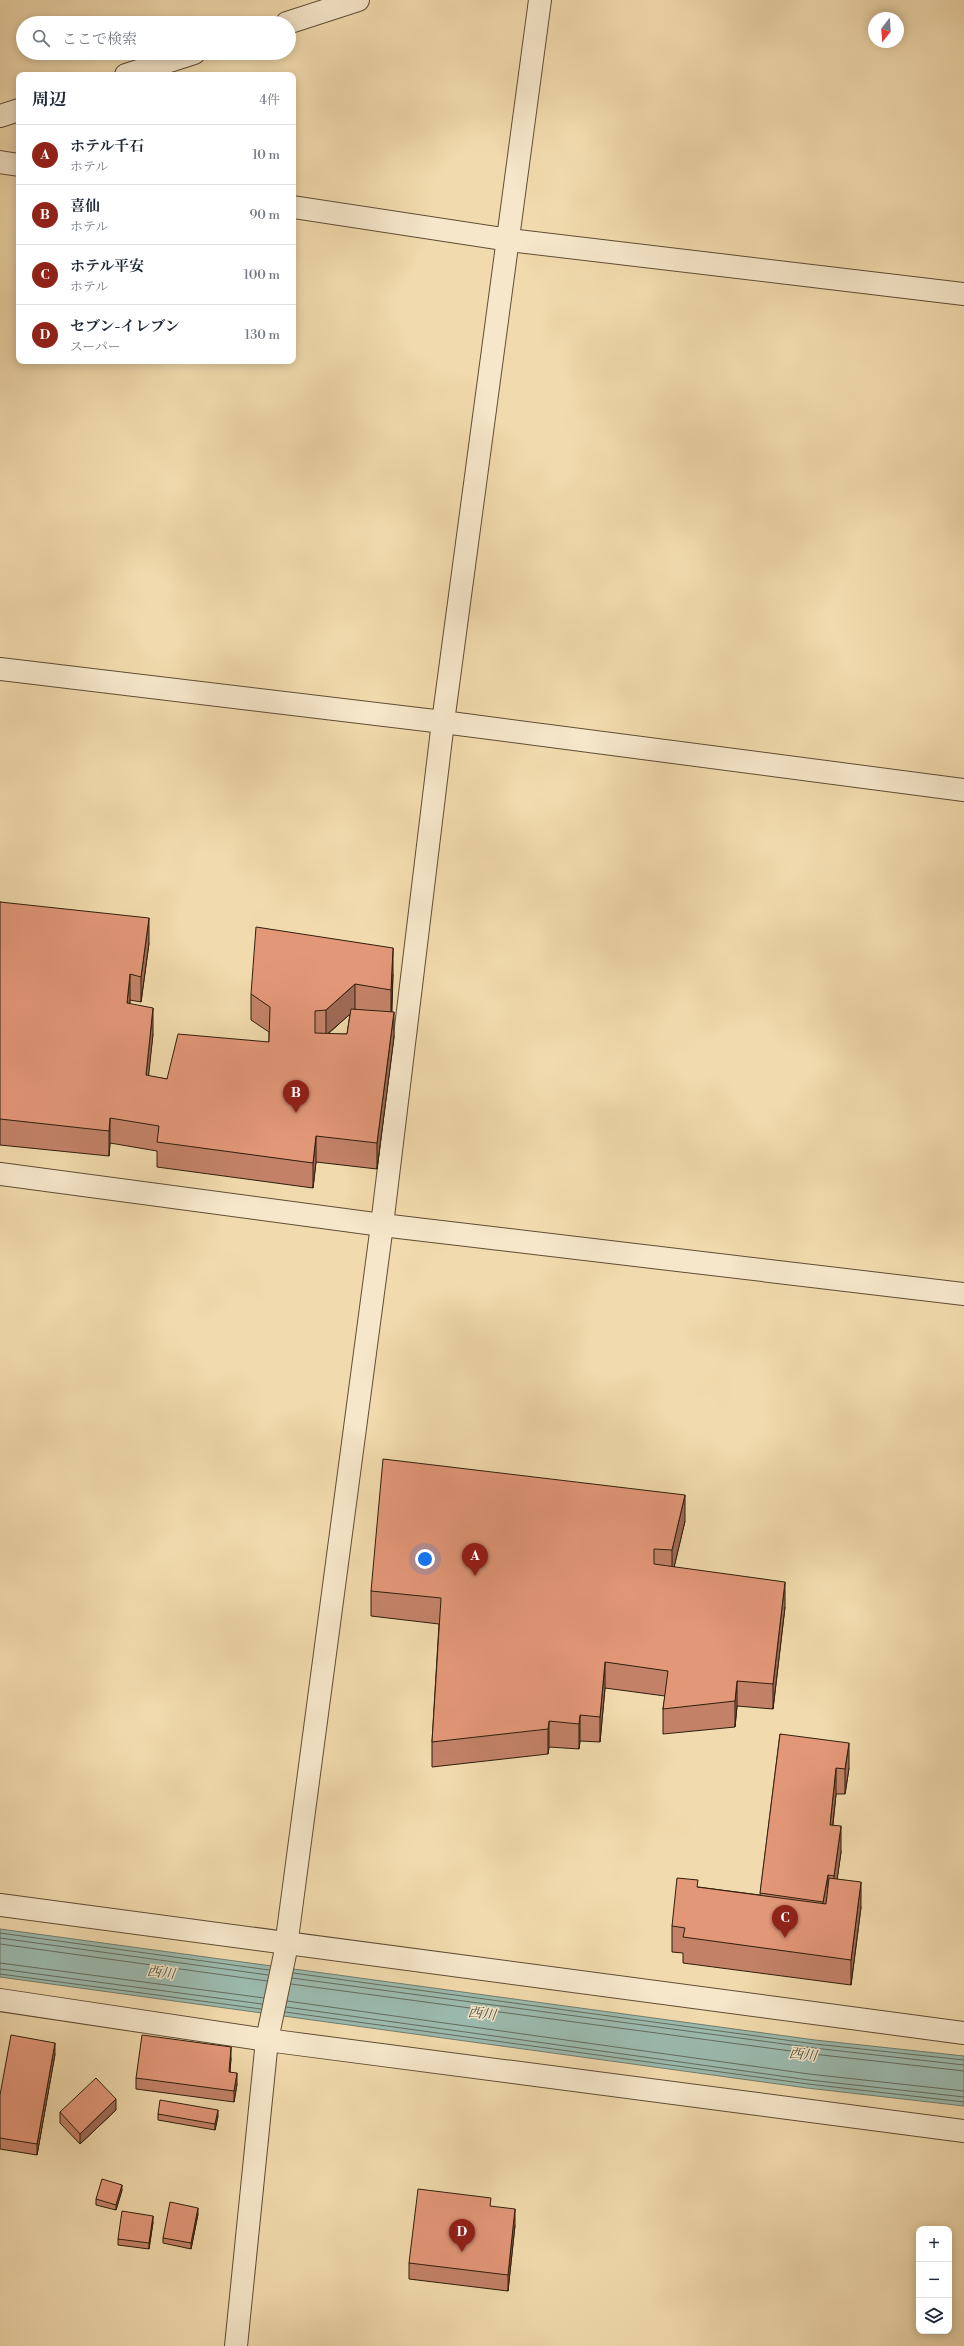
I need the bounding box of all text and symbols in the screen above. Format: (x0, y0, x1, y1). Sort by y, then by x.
north arrow (868, 12, 904, 48)
search box (16, 16, 296, 60)
icon: search (30, 27, 52, 49)
text: ここで検索 (62, 30, 137, 49)
text: 周辺 (32, 89, 66, 111)
text: 4件 (259, 92, 280, 108)
text: ホテル千石 (70, 137, 144, 156)
text: A (40, 147, 50, 163)
text: 10 m (252, 147, 280, 163)
text: ホテル (70, 159, 108, 175)
text: 喜仙 (70, 197, 100, 216)
text: B (40, 207, 50, 223)
text: 90 m (249, 207, 280, 223)
text: ホテル (70, 219, 108, 235)
text: ホテル平安 (70, 257, 144, 276)
text: C (40, 267, 50, 283)
text: 100 m (244, 267, 280, 283)
text: ホテル (70, 279, 108, 295)
text: セブン-イレブン (70, 317, 180, 336)
text: D (40, 327, 50, 343)
text: 130 m (245, 327, 280, 343)
text: スーパー (70, 339, 121, 355)
pin: B (283, 1080, 309, 1113)
pin: A (462, 1543, 488, 1576)
your location (415, 1549, 435, 1569)
pin: C (772, 1905, 798, 1938)
water label: 西川 (146, 1962, 178, 1984)
water label: 西川 (467, 2003, 499, 2025)
water label: 西川 (788, 2044, 820, 2066)
pin: D (449, 2219, 475, 2252)
map controls (916, 2226, 952, 2334)
button: + (916, 2226, 952, 2262)
button: − (916, 2262, 952, 2298)
button: layers (916, 2298, 952, 2334)

